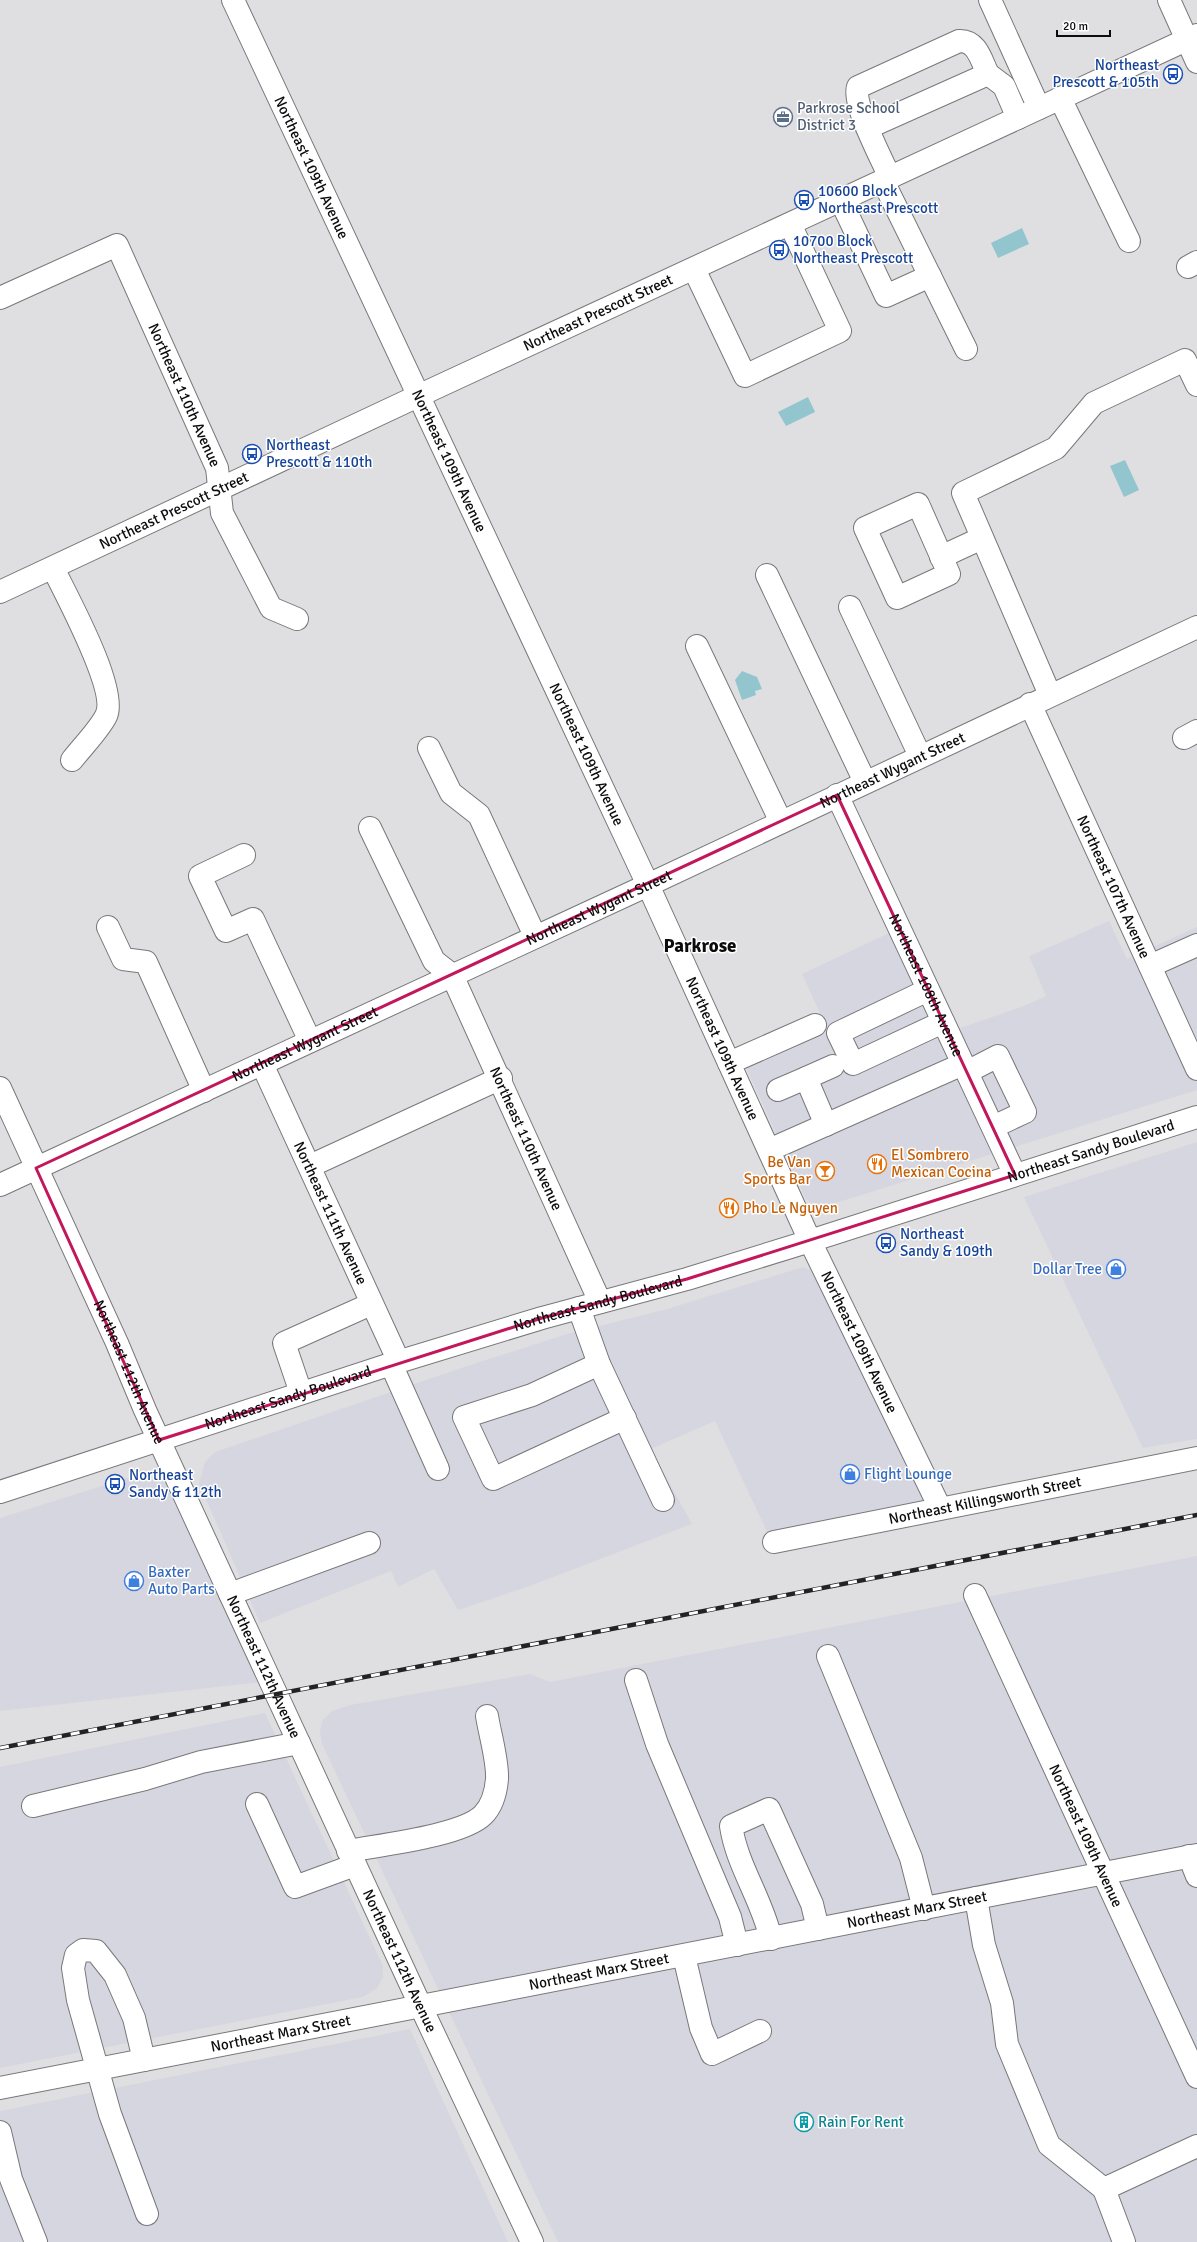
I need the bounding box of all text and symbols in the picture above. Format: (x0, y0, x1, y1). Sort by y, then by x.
scale bar (1057, 12, 1110, 38)
text: 20 m (1063, 19, 1088, 34)
place label: Northeast Prescott & 105th (1053, 56, 1159, 91)
bus stop icon: Northeast Prescott & 105th (1162, 63, 1184, 85)
street label: Northeast 109th Avenue (270, 93, 353, 242)
place label: Parkrose School District 3 (797, 99, 900, 134)
office icon: Parkrose School District 3 (772, 106, 794, 128)
place label: 10600 Block Northeast Prescott (818, 182, 938, 217)
bus stop icon: 10600 Block Northeast Prescott (793, 189, 815, 211)
place label: 10700 Block Northeast Prescott (793, 232, 913, 267)
bus stop icon: 10700 Block Northeast Prescott (768, 239, 790, 261)
street label: Northeast Prescott Street (520, 270, 676, 355)
street label: Northeast 110th Avenue (144, 321, 224, 470)
street label: Northeast 109th Avenue (408, 387, 490, 535)
place label: Northeast Prescott & 110th (266, 436, 372, 471)
bus stop icon: Northeast Prescott & 110th (241, 443, 263, 465)
street label: Northeast Prescott Street (96, 468, 251, 553)
street label: Northeast 109th Avenue (545, 680, 628, 828)
street label: Northeast Wygant Street (817, 728, 968, 812)
street label: Northeast 107th Avenue (1073, 812, 1154, 961)
street label: Northeast Wygant Street (523, 866, 675, 949)
street label: Northeast 108th Avenue (885, 911, 967, 1059)
district label: Parkrose (663, 934, 737, 958)
street label: Northeast 109th Avenue (682, 974, 763, 1123)
street label: Northeast Wygant Street (229, 1002, 381, 1085)
street label: Northeast 110th Avenue (486, 1064, 566, 1213)
street label: Northeast Sandy Boulevard (1005, 1116, 1177, 1186)
street label: Northeast 111th Avenue (290, 1139, 371, 1287)
place label: El Sombrero Mexican Cocina (891, 1146, 992, 1181)
place label: Be Van Sports Bar (744, 1153, 811, 1188)
restaurant icon: El Sombrero Mexican Cocina (866, 1153, 888, 1175)
bar icon: Be Van Sports Bar (814, 1160, 836, 1182)
restaurant icon: Pho Le Nguyen (718, 1197, 740, 1219)
place label: Pho Le Nguyen (743, 1199, 838, 1217)
place label: Northeast Sandy & 109th (900, 1225, 993, 1260)
bus stop icon: Northeast Sandy & 109th (875, 1232, 897, 1254)
shop icon: Dollar Tree (1105, 1258, 1127, 1280)
place label: Dollar Tree (1032, 1260, 1102, 1278)
street label: Northeast 109th Avenue (817, 1268, 901, 1416)
street label: Northeast Sandy Boulevard (511, 1272, 684, 1335)
street label: Northeast 112th Avenue (89, 1297, 169, 1447)
street label: Northeast Sandy Boulevard (202, 1362, 374, 1433)
shop icon: Flight Lounge (839, 1463, 861, 1485)
place label: Flight Lounge (864, 1465, 952, 1483)
place label: Northeast Sandy & 112th (129, 1466, 222, 1501)
street label: Northeast Killingsworth Street (887, 1472, 1083, 1528)
bus stop icon: Northeast Sandy & 112th (104, 1473, 126, 1495)
place label: Baxter Auto Parts (148, 1563, 215, 1598)
shop icon: Baxter Auto Parts (123, 1570, 145, 1592)
street label: Northeast 112th Avenue (223, 1592, 304, 1741)
street label: Northeast 109th Avenue (1045, 1761, 1127, 1910)
street label: Northeast 112th Avenue (359, 1886, 441, 2035)
street label: Northeast Marx Street (845, 1887, 988, 1932)
street label: Northeast Marx Street (527, 1949, 670, 1994)
street label: Northeast Marx Street (209, 2011, 352, 2056)
building icon: Rain For Rent (793, 2111, 815, 2133)
place label: Rain For Rent (818, 2113, 904, 2131)

